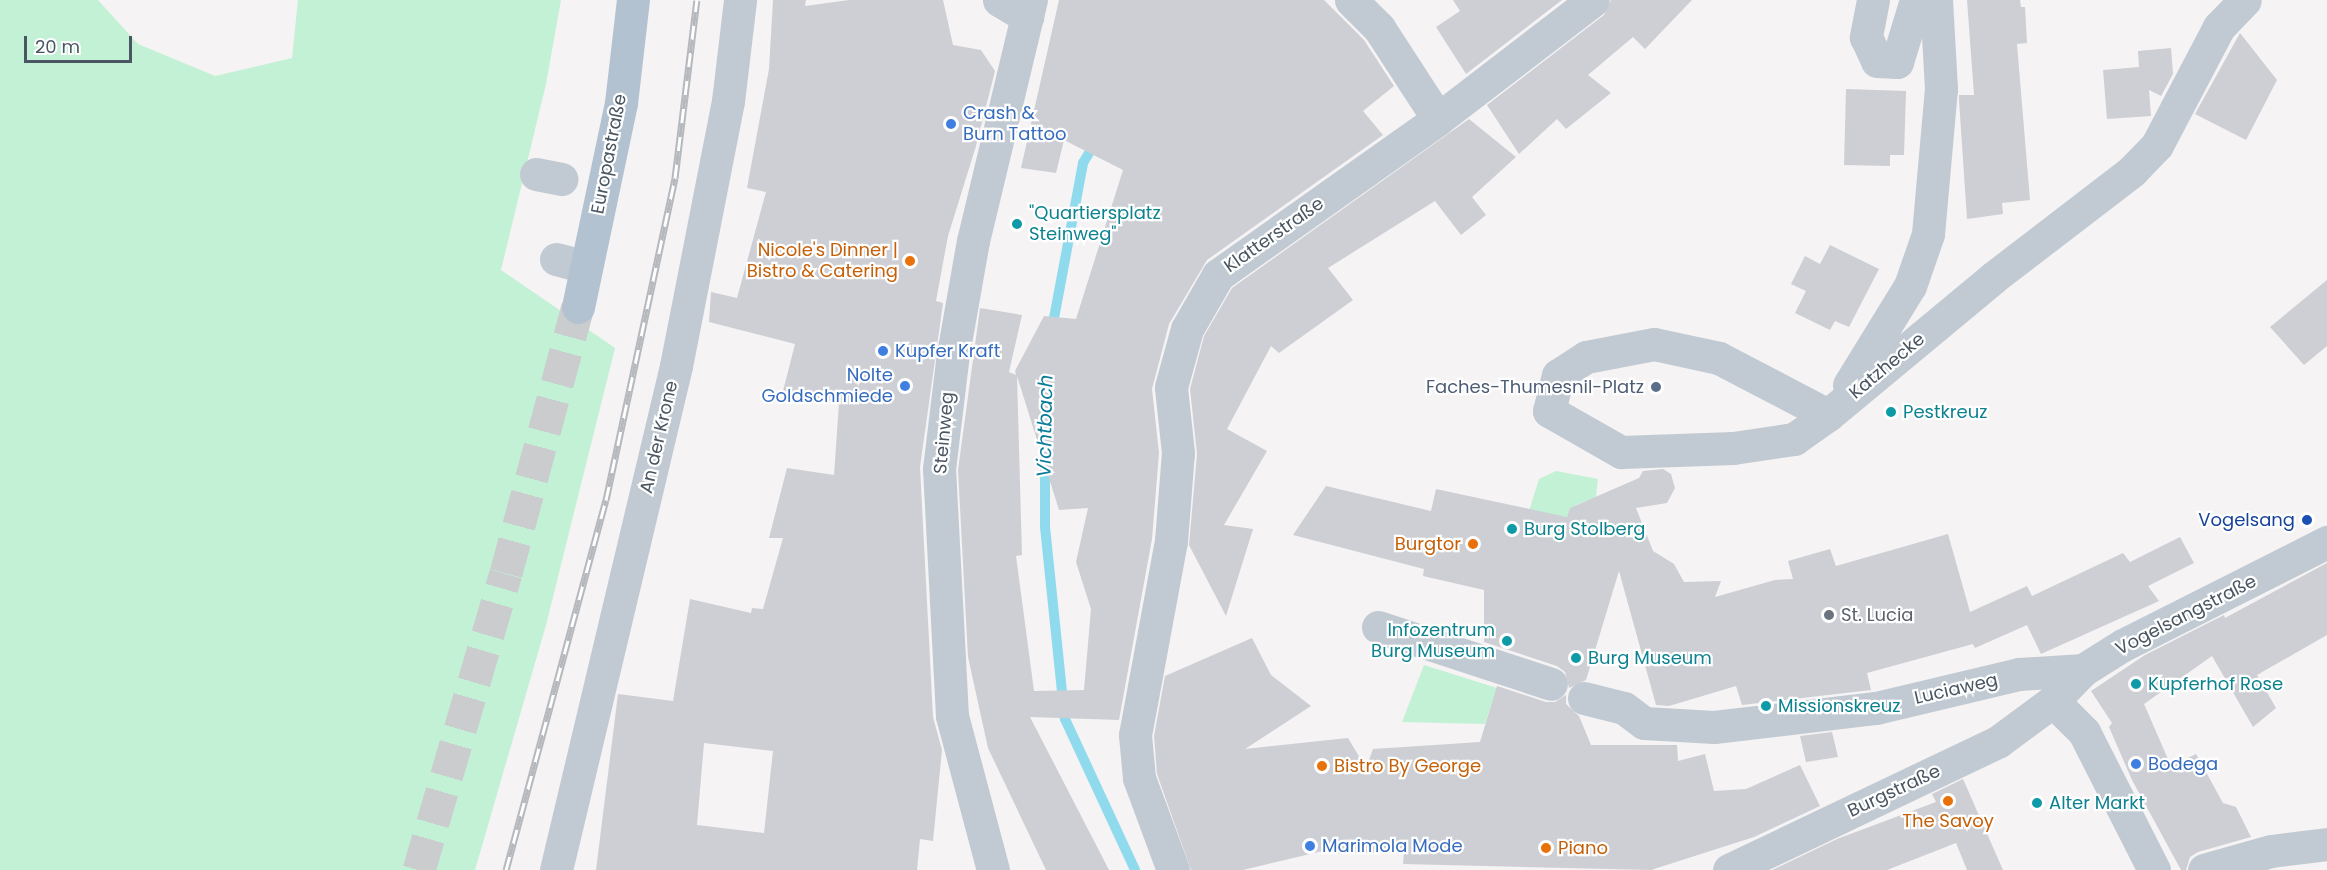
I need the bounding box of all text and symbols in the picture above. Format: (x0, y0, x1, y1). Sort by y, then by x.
scale bar (27, 24, 135, 62)
text: 20 m (35, 34, 80, 59)
street label: Europastraße (587, 92, 631, 216)
place label: Crash & Burn Tattoo (963, 103, 1067, 146)
marker: Crash & Burn Tattoo (944, 117, 958, 131)
street label: Klatterstraße (1220, 193, 1328, 277)
place label: "Quartiersplatz Steinweg" (1029, 203, 1161, 246)
marker: "Quartiersplatz Steinweg" (1010, 217, 1024, 231)
place label: Nicole's Dinner | Bistro & Catering (747, 240, 898, 282)
marker: Nicole's Dinner | Bistro & Catering (903, 254, 917, 268)
street label: Katzhecke (1845, 328, 1929, 404)
place label: Kupfer Kraft (895, 340, 1000, 362)
marker: Kupfer Kraft (876, 344, 890, 358)
place label: Nolte Goldschmiede (762, 365, 893, 407)
water label: Vichtbach (1032, 374, 1058, 478)
place label: Faches-Thumesnil-Platz (1426, 376, 1644, 398)
street label: An der Krone (636, 379, 682, 495)
marker: Nolte Goldschmiede (898, 379, 912, 393)
marker: Faches-Thumesnil-Platz (1649, 380, 1663, 394)
street label: Steinweg (930, 391, 958, 475)
place label: Pestkreuz (1903, 401, 1987, 423)
marker: Pestkreuz (1884, 405, 1898, 419)
place label: Vogelsang (2198, 509, 2295, 531)
marker: Vogelsang (2300, 513, 2314, 527)
place label: Burg Stolberg (1524, 518, 1646, 540)
marker: Burg Stolberg (1505, 522, 1519, 536)
place label: Burgtor (1395, 533, 1461, 555)
marker: Burgtor (1466, 537, 1480, 551)
street label: Vogelsangstraße (2112, 570, 2260, 660)
place label: St. Lucia (1841, 604, 1914, 626)
marker: St. Lucia (1822, 608, 1836, 622)
place label: Infozentrum Burg Museum (1371, 620, 1495, 662)
marker: Infozentrum Burg Museum (1500, 634, 1514, 648)
place label: Burg Museum (1588, 647, 1712, 669)
marker: Burg Museum (1569, 651, 1583, 665)
street label: Luciaweg (1912, 669, 2000, 709)
place label: Kupferhof Rose (2148, 673, 2283, 695)
marker: Kupferhof Rose (2129, 677, 2143, 691)
place label: Missionskreuz (1778, 695, 1900, 717)
marker: Missionskreuz (1759, 699, 1773, 713)
place label: Bodega (2148, 753, 2218, 775)
place label: Bistro By George (1334, 755, 1481, 777)
marker: Bodega (2129, 757, 2143, 771)
marker: Bistro By George (1315, 759, 1329, 773)
street label: Burgstraße (1844, 760, 1944, 822)
place label: Alter Markt (2049, 792, 2145, 814)
marker: The Savoy (1941, 794, 1955, 808)
marker: Alter Markt (2030, 796, 2044, 810)
place label: The Savoy (1902, 810, 1994, 832)
place label: Marimola Mode (1322, 835, 1463, 857)
place label: Piano (1558, 837, 1608, 859)
marker: Marimola Mode (1303, 839, 1317, 853)
marker: Piano (1539, 841, 1553, 855)

